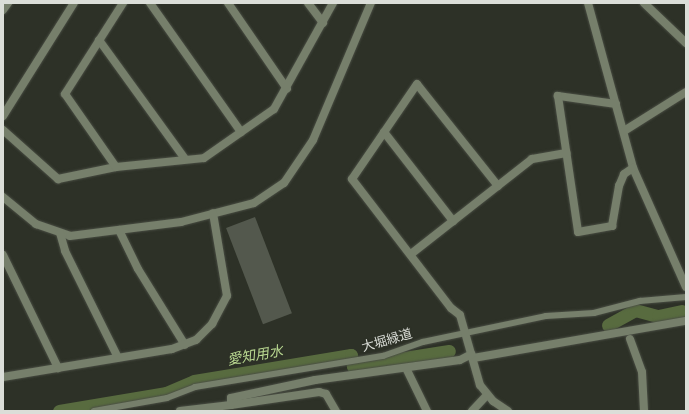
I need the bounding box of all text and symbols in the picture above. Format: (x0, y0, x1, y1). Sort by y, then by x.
street label: 大堀緑道 (360, 326, 414, 356)
water label: 愛知用水 (226, 342, 284, 368)

